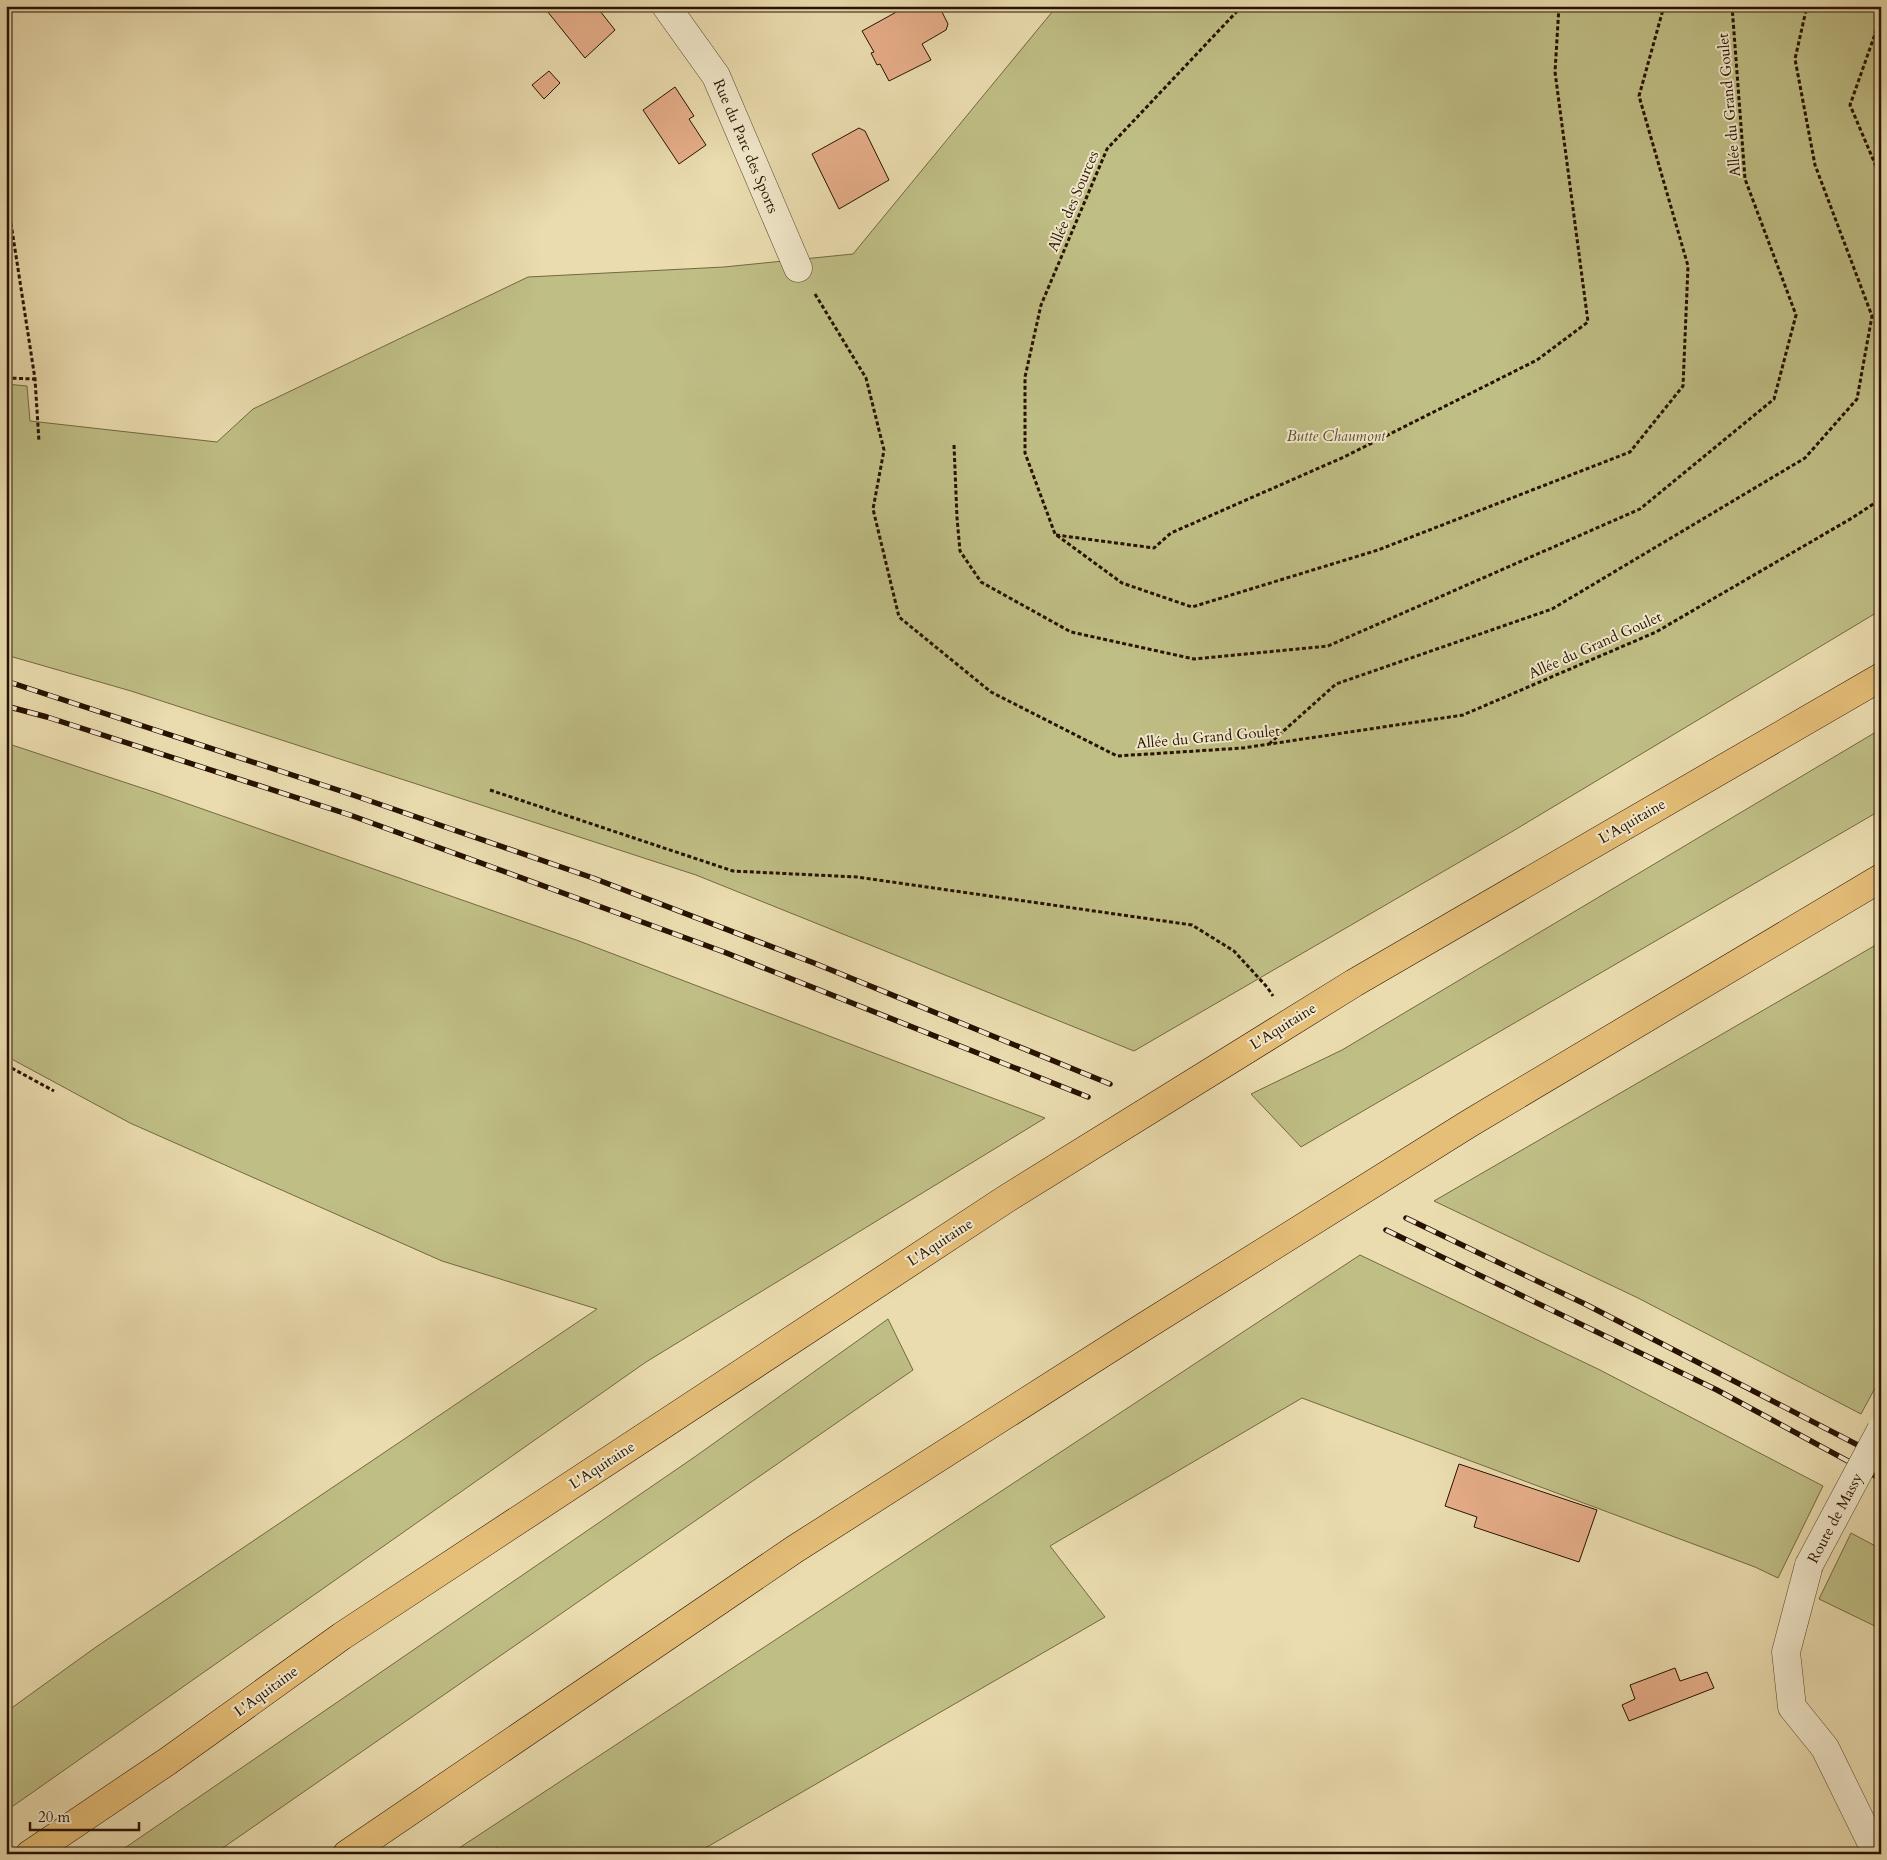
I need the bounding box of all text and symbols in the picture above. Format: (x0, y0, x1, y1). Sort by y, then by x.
street label: Allée du Grand Goulet (1713, 32, 1745, 178)
street label: Rue du Parc des Sports (709, 76, 783, 216)
street label: Allée des Sources (1043, 147, 1103, 255)
park label: Butte Chaumont (1287, 426, 1386, 446)
street label: Allée du Grand Goulet (1525, 606, 1665, 683)
street label: Allée du Grand Goulet (1135, 721, 1281, 753)
street label: L'Aquitaine (1595, 794, 1669, 848)
street label: L'Aquitaine (1246, 998, 1320, 1054)
street label: L'Aquitaine (903, 1213, 977, 1271)
street label: L'Aquitaine (565, 1436, 639, 1494)
street label: Route de Massy (1803, 1469, 1867, 1567)
street label: L'Aquitaine (230, 1661, 302, 1721)
scale bar (30, 1800, 139, 1832)
text: 20 m (38, 1807, 70, 1827)

